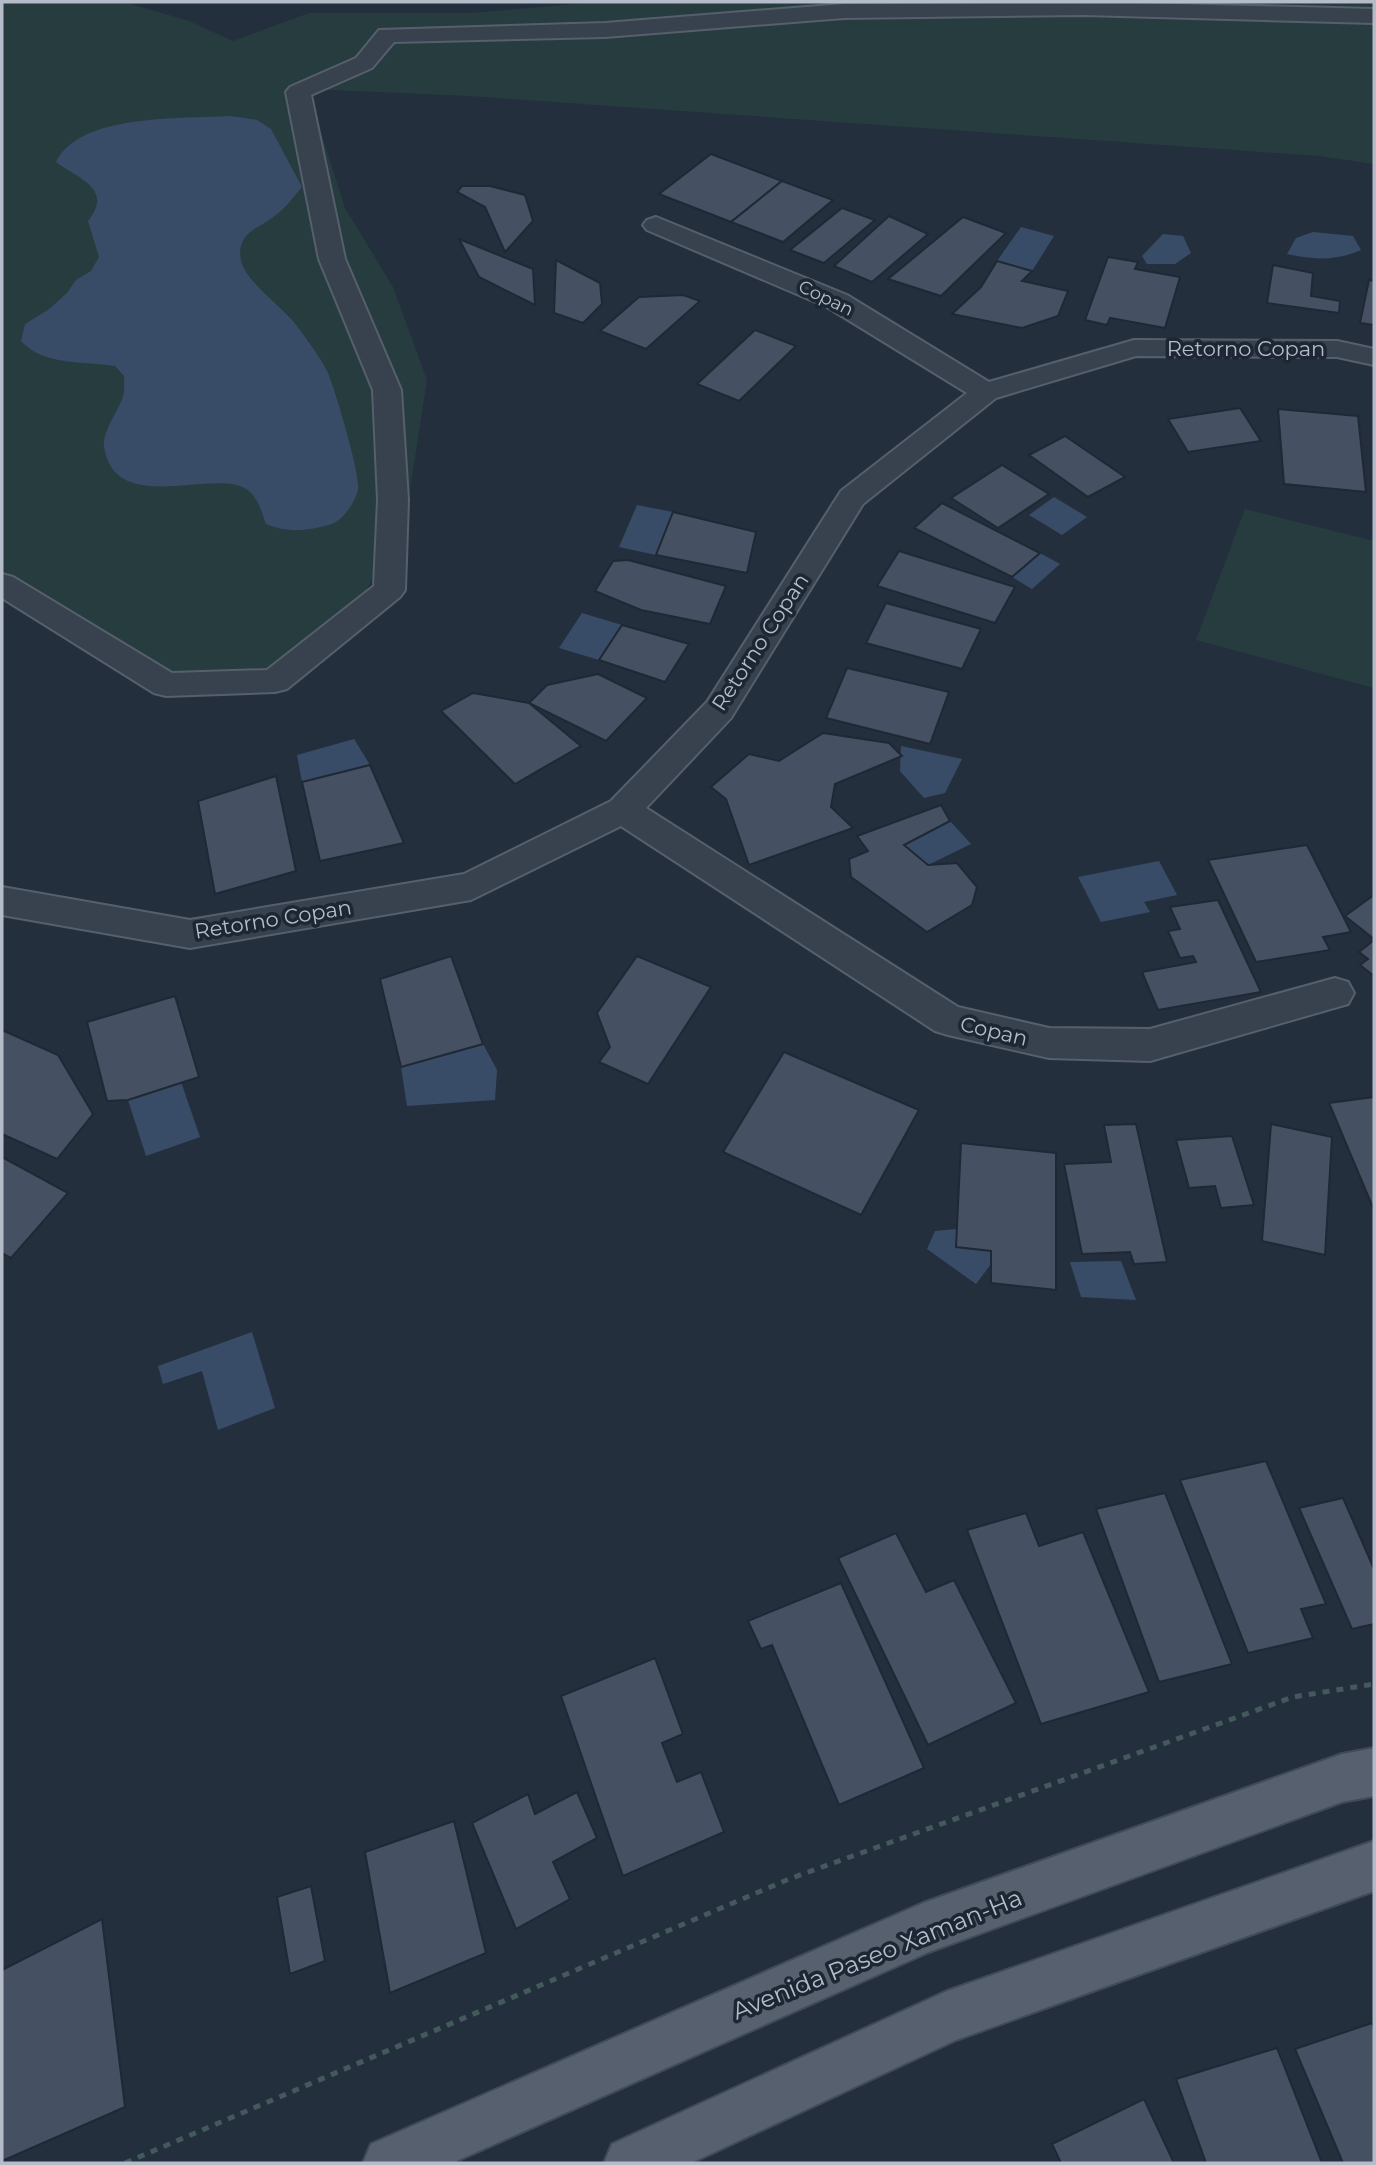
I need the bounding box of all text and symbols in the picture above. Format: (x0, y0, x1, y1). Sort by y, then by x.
street label: Copan (795, 275, 857, 321)
street label: Retorno Copan (1167, 336, 1325, 361)
street label: Retorno Copan (706, 569, 814, 715)
street label: Retorno Copan (193, 894, 353, 944)
street label: Copan (958, 1011, 1030, 1051)
street label: Avenida Paseo Xaman-Ha (728, 1883, 1026, 2025)

